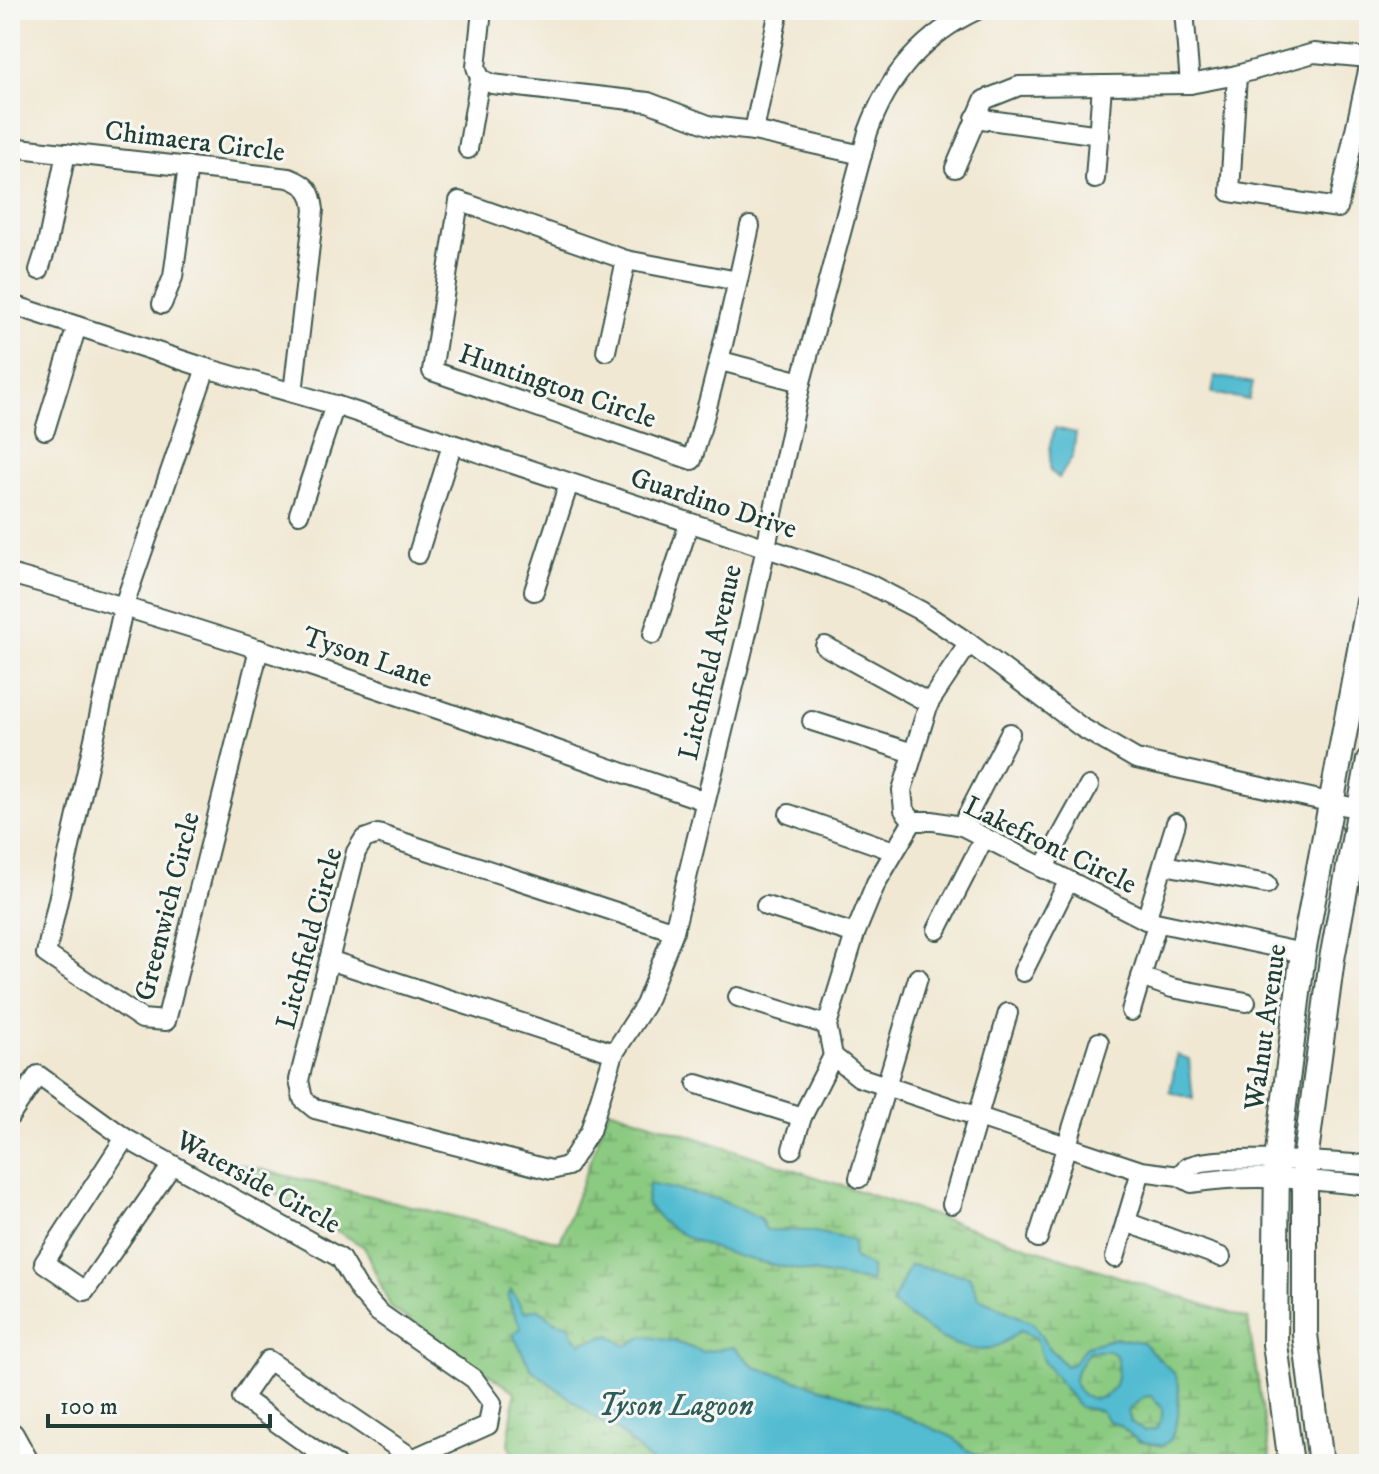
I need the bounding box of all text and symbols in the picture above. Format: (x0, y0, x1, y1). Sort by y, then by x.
street label: Chimaera Circle (103, 113, 287, 170)
street label: Huntington Circle (454, 336, 661, 437)
street label: Guardino Drive (626, 460, 801, 547)
street label: Litchfield Avenue (671, 561, 750, 763)
street label: Tyson Lane (298, 619, 437, 696)
street label: Lakefront Circle (958, 788, 1142, 902)
street label: Greenwich Circle (127, 808, 208, 1004)
street label: Litchfield Circle (268, 844, 351, 1033)
street label: Walnut Avenue (1236, 942, 1295, 1114)
street label: Waterside Circle (169, 1122, 347, 1242)
scale bar (48, 1378, 270, 1428)
water label: Tyson Lagoon (598, 1388, 754, 1425)
text: 100 m (60, 1392, 118, 1422)

